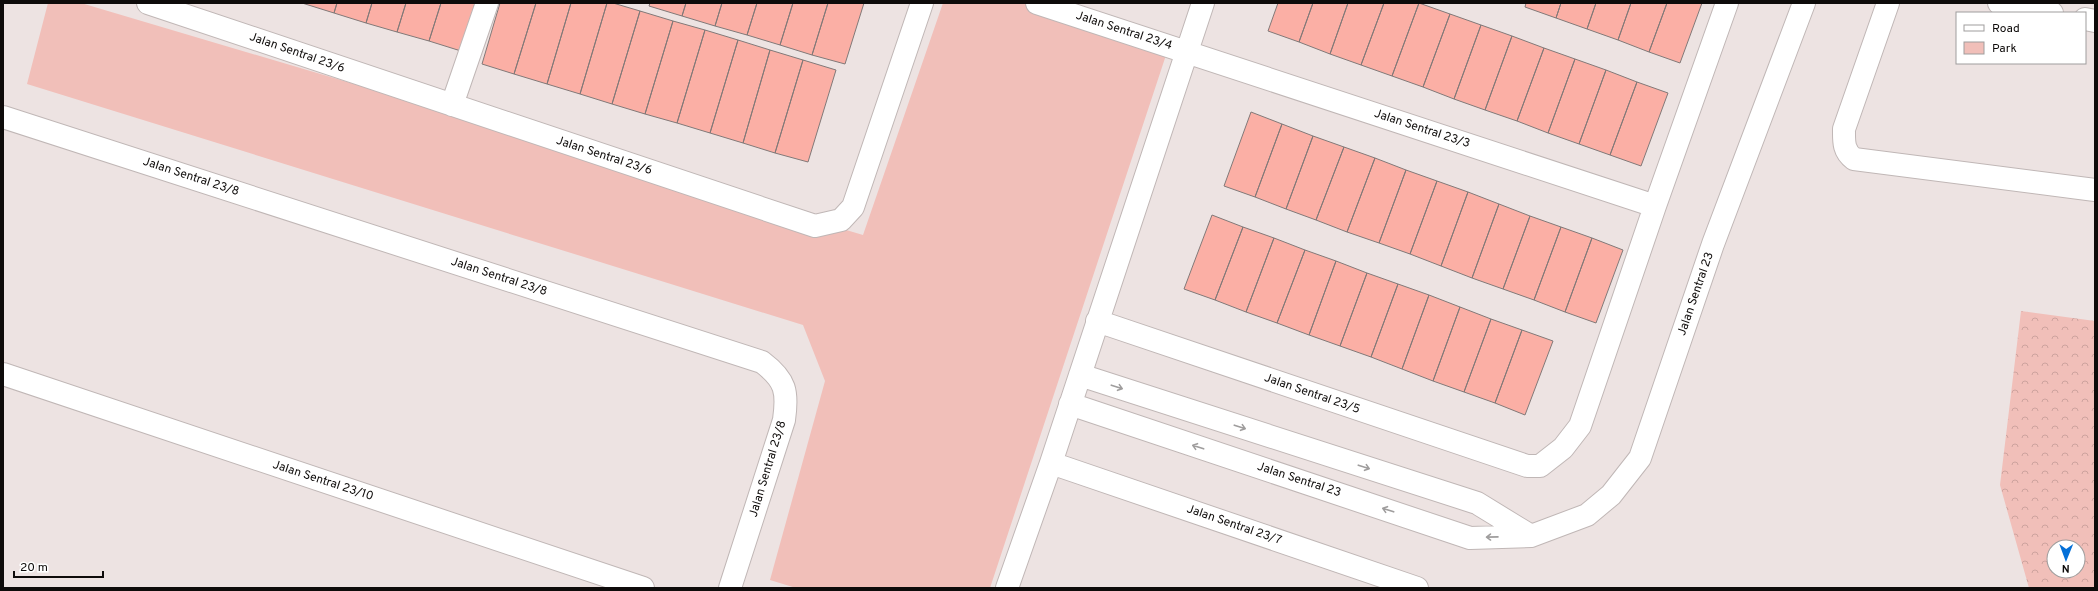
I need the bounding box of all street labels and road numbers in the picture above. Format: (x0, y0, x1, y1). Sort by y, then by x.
street label: Jalan Sentral 23/4 (1074, 8, 1174, 54)
street label: Jalan Sentral 23/6 (247, 29, 347, 77)
street label: Jalan Sentral 23/3 (1372, 106, 1472, 152)
street label: Jalan Sentral 23/6 (554, 133, 654, 179)
street label: Jalan Sentral 23/8 (141, 154, 241, 200)
street label: Jalan Sentral 23 (1674, 250, 1718, 338)
street label: Jalan Sentral 23/8 (449, 254, 549, 300)
street label: Jalan Sentral 23/5 (1262, 370, 1362, 418)
street label: Jalan Sentral 23/8 (746, 419, 790, 519)
street label: Jalan Sentral 23/10 (270, 457, 376, 505)
street label: Jalan Sentral 23 (1255, 459, 1343, 501)
street label: Jalan Sentral 23/7 (1184, 501, 1284, 549)

